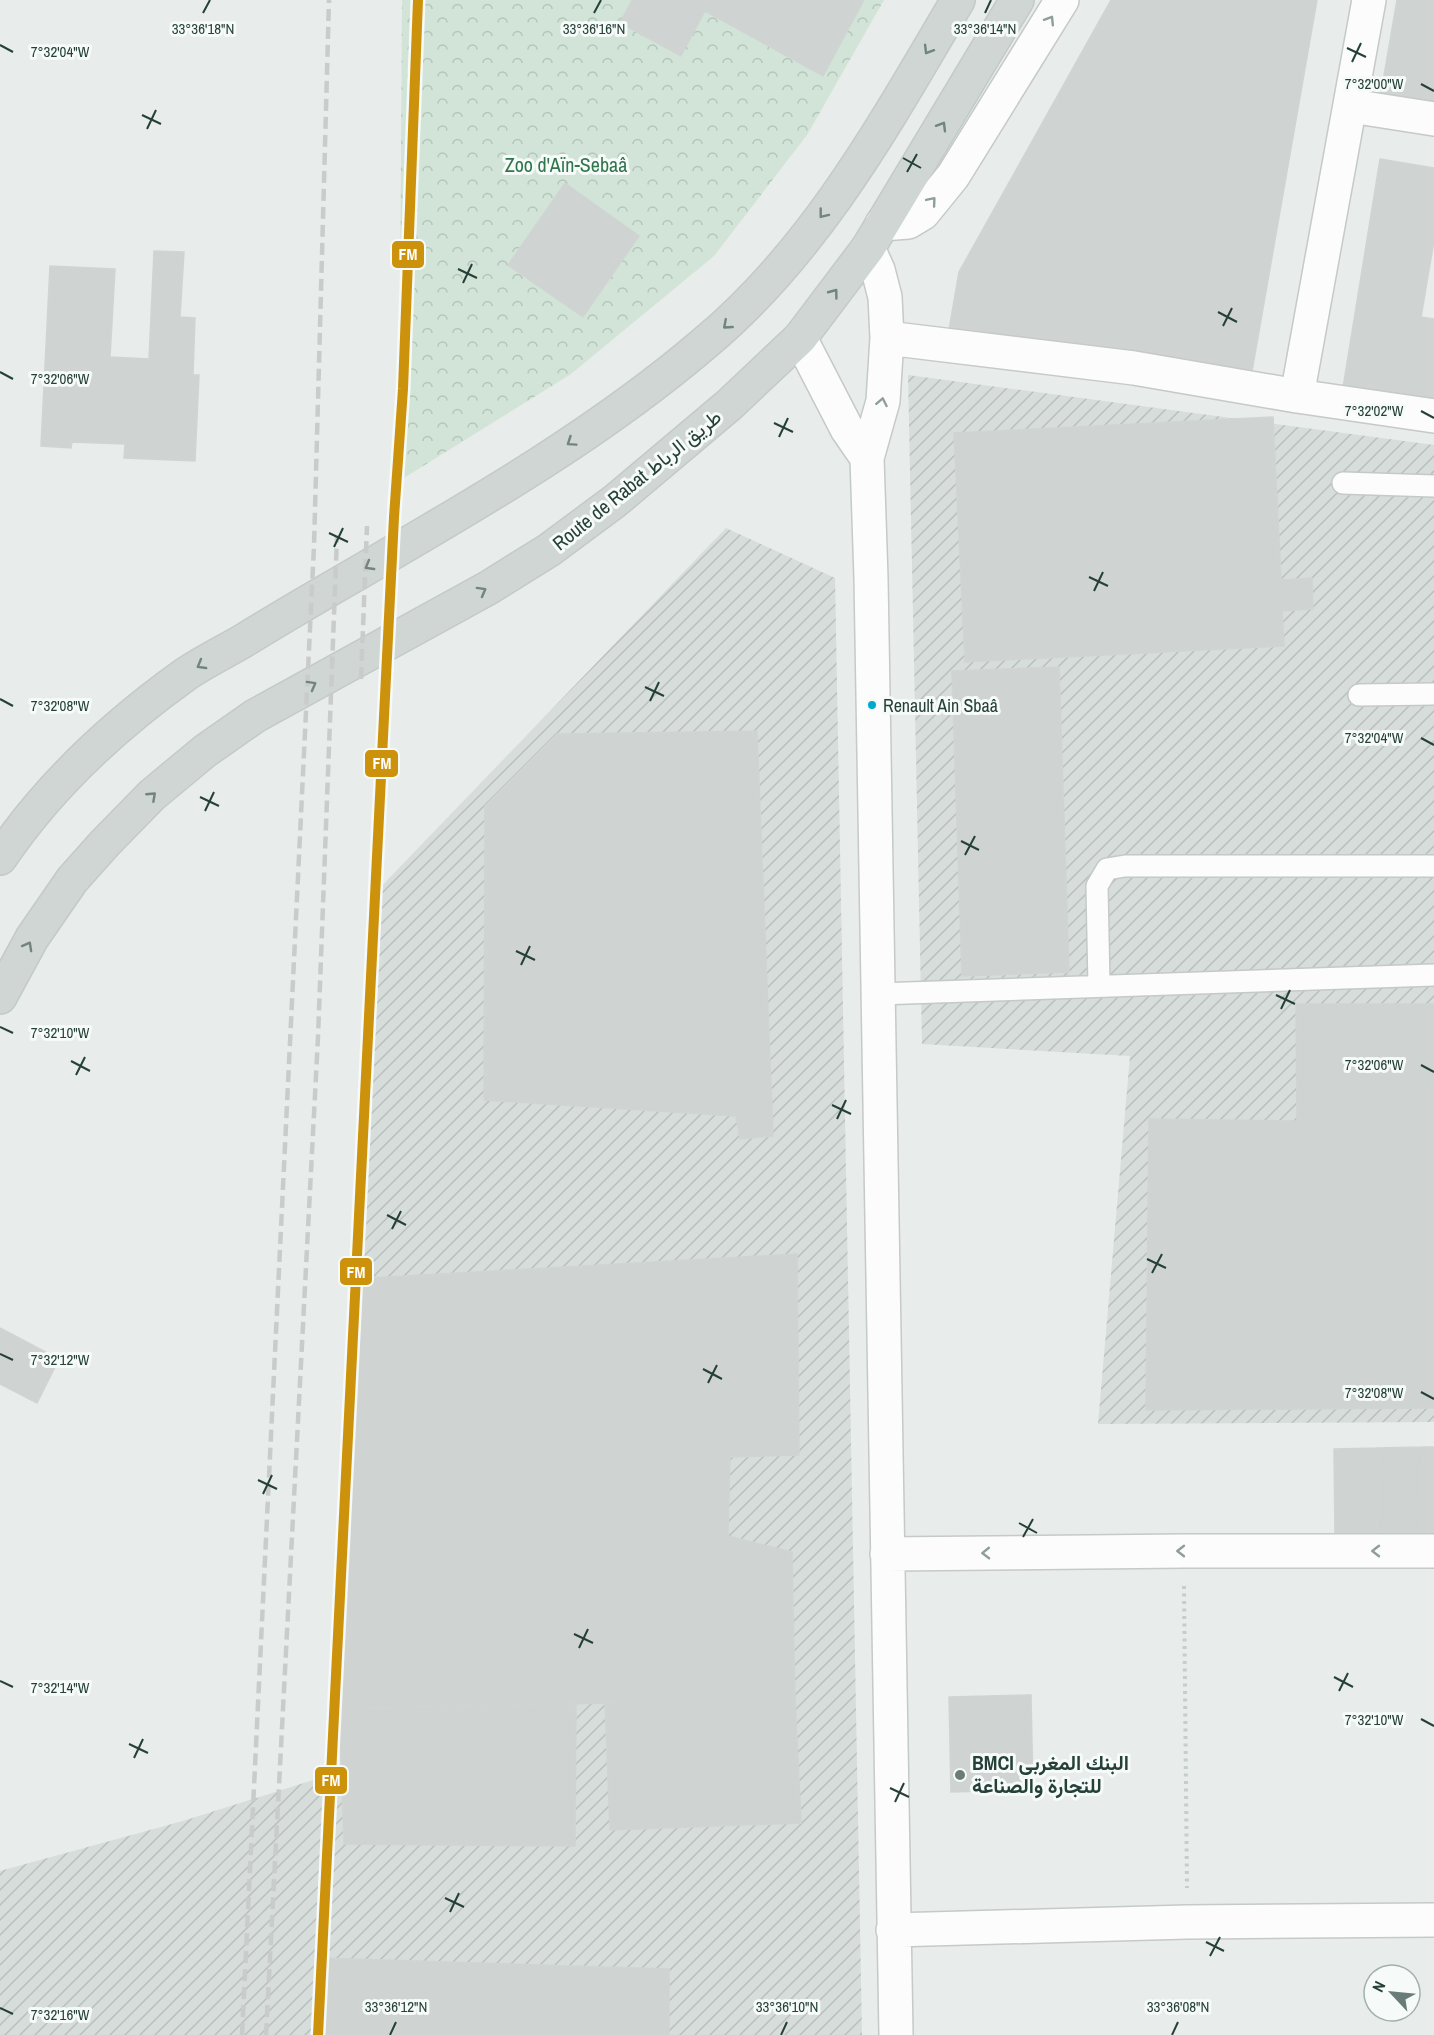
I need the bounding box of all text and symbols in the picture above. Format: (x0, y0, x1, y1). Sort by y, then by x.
one-way arrow (1042, 16, 1054, 26)
text: 33°36'18"N (172, 18, 234, 39)
text: 33°36'16"N (563, 18, 625, 39)
text: 33°36'14"N (954, 18, 1016, 39)
text: 7°32'04"W (31, 41, 90, 62)
one-way arrow (923, 44, 935, 54)
text: 7°32'00"W (1345, 73, 1404, 94)
one-way arrow (934, 122, 946, 132)
park label: Zoo d'Aïn-Sebaâ (505, 151, 627, 178)
one-way arrow (925, 197, 936, 208)
one-way arrow (819, 208, 830, 219)
line badge: FM (391, 240, 425, 269)
text: FM (399, 243, 418, 265)
one-way arrow (826, 289, 837, 300)
one-way arrow (723, 318, 734, 329)
text: 7°32'06"W (31, 368, 90, 389)
one-way arrow (874, 397, 887, 407)
text: 7°32'02"W (1345, 400, 1404, 421)
street label: Route de Rabat طريق الرباط (547, 403, 727, 556)
one-way arrow (567, 434, 577, 446)
one-way arrow (365, 559, 375, 570)
one-way arrow (476, 587, 487, 598)
one-way arrow (197, 658, 207, 669)
one-way arrow (305, 681, 316, 692)
place label: Renault Ain Sbaâ (883, 693, 998, 718)
text: 7°32'08"W (31, 695, 90, 716)
marker: Renault Ain Sbaâ (866, 699, 878, 711)
text: 7°32'04"W (1345, 727, 1404, 748)
line badge: FM (364, 749, 399, 778)
text: FM (373, 752, 392, 774)
one-way arrow (145, 792, 156, 803)
one-way arrow (21, 941, 32, 952)
text: 7°32'10"W (31, 1022, 90, 1043)
text: 7°32'06"W (1345, 1054, 1404, 1075)
line badge: FM (339, 1257, 373, 1286)
text: FM (347, 1261, 366, 1283)
text: 7°32'12"W (31, 1349, 90, 1370)
text: 7°32'08"W (1345, 1382, 1404, 1403)
one-way arrow (1176, 1545, 1185, 1557)
one-way arrow (1371, 1545, 1380, 1557)
one-way arrow (981, 1547, 990, 1559)
text: 7°32'14"W (31, 1677, 90, 1698)
text: 7°32'10"W (1345, 1709, 1404, 1730)
place label: BMCI البنك المغربي للتجارة والصناعة (972, 1749, 1129, 1799)
line badge: FM (314, 1766, 348, 1795)
marker: BMCI البنك المغربي للتجارة والصناعة (953, 1768, 967, 1782)
text: FM (322, 1769, 341, 1791)
north arrow (1362, 1963, 1422, 2023)
text: N (1367, 1977, 1390, 1996)
text: 33°36'12"N (365, 1996, 427, 2017)
text: 33°36'10"N (756, 1996, 818, 2017)
text: 33°36'08"N (1147, 1996, 1209, 2017)
text: 7°32'16"W (31, 2004, 90, 2025)

